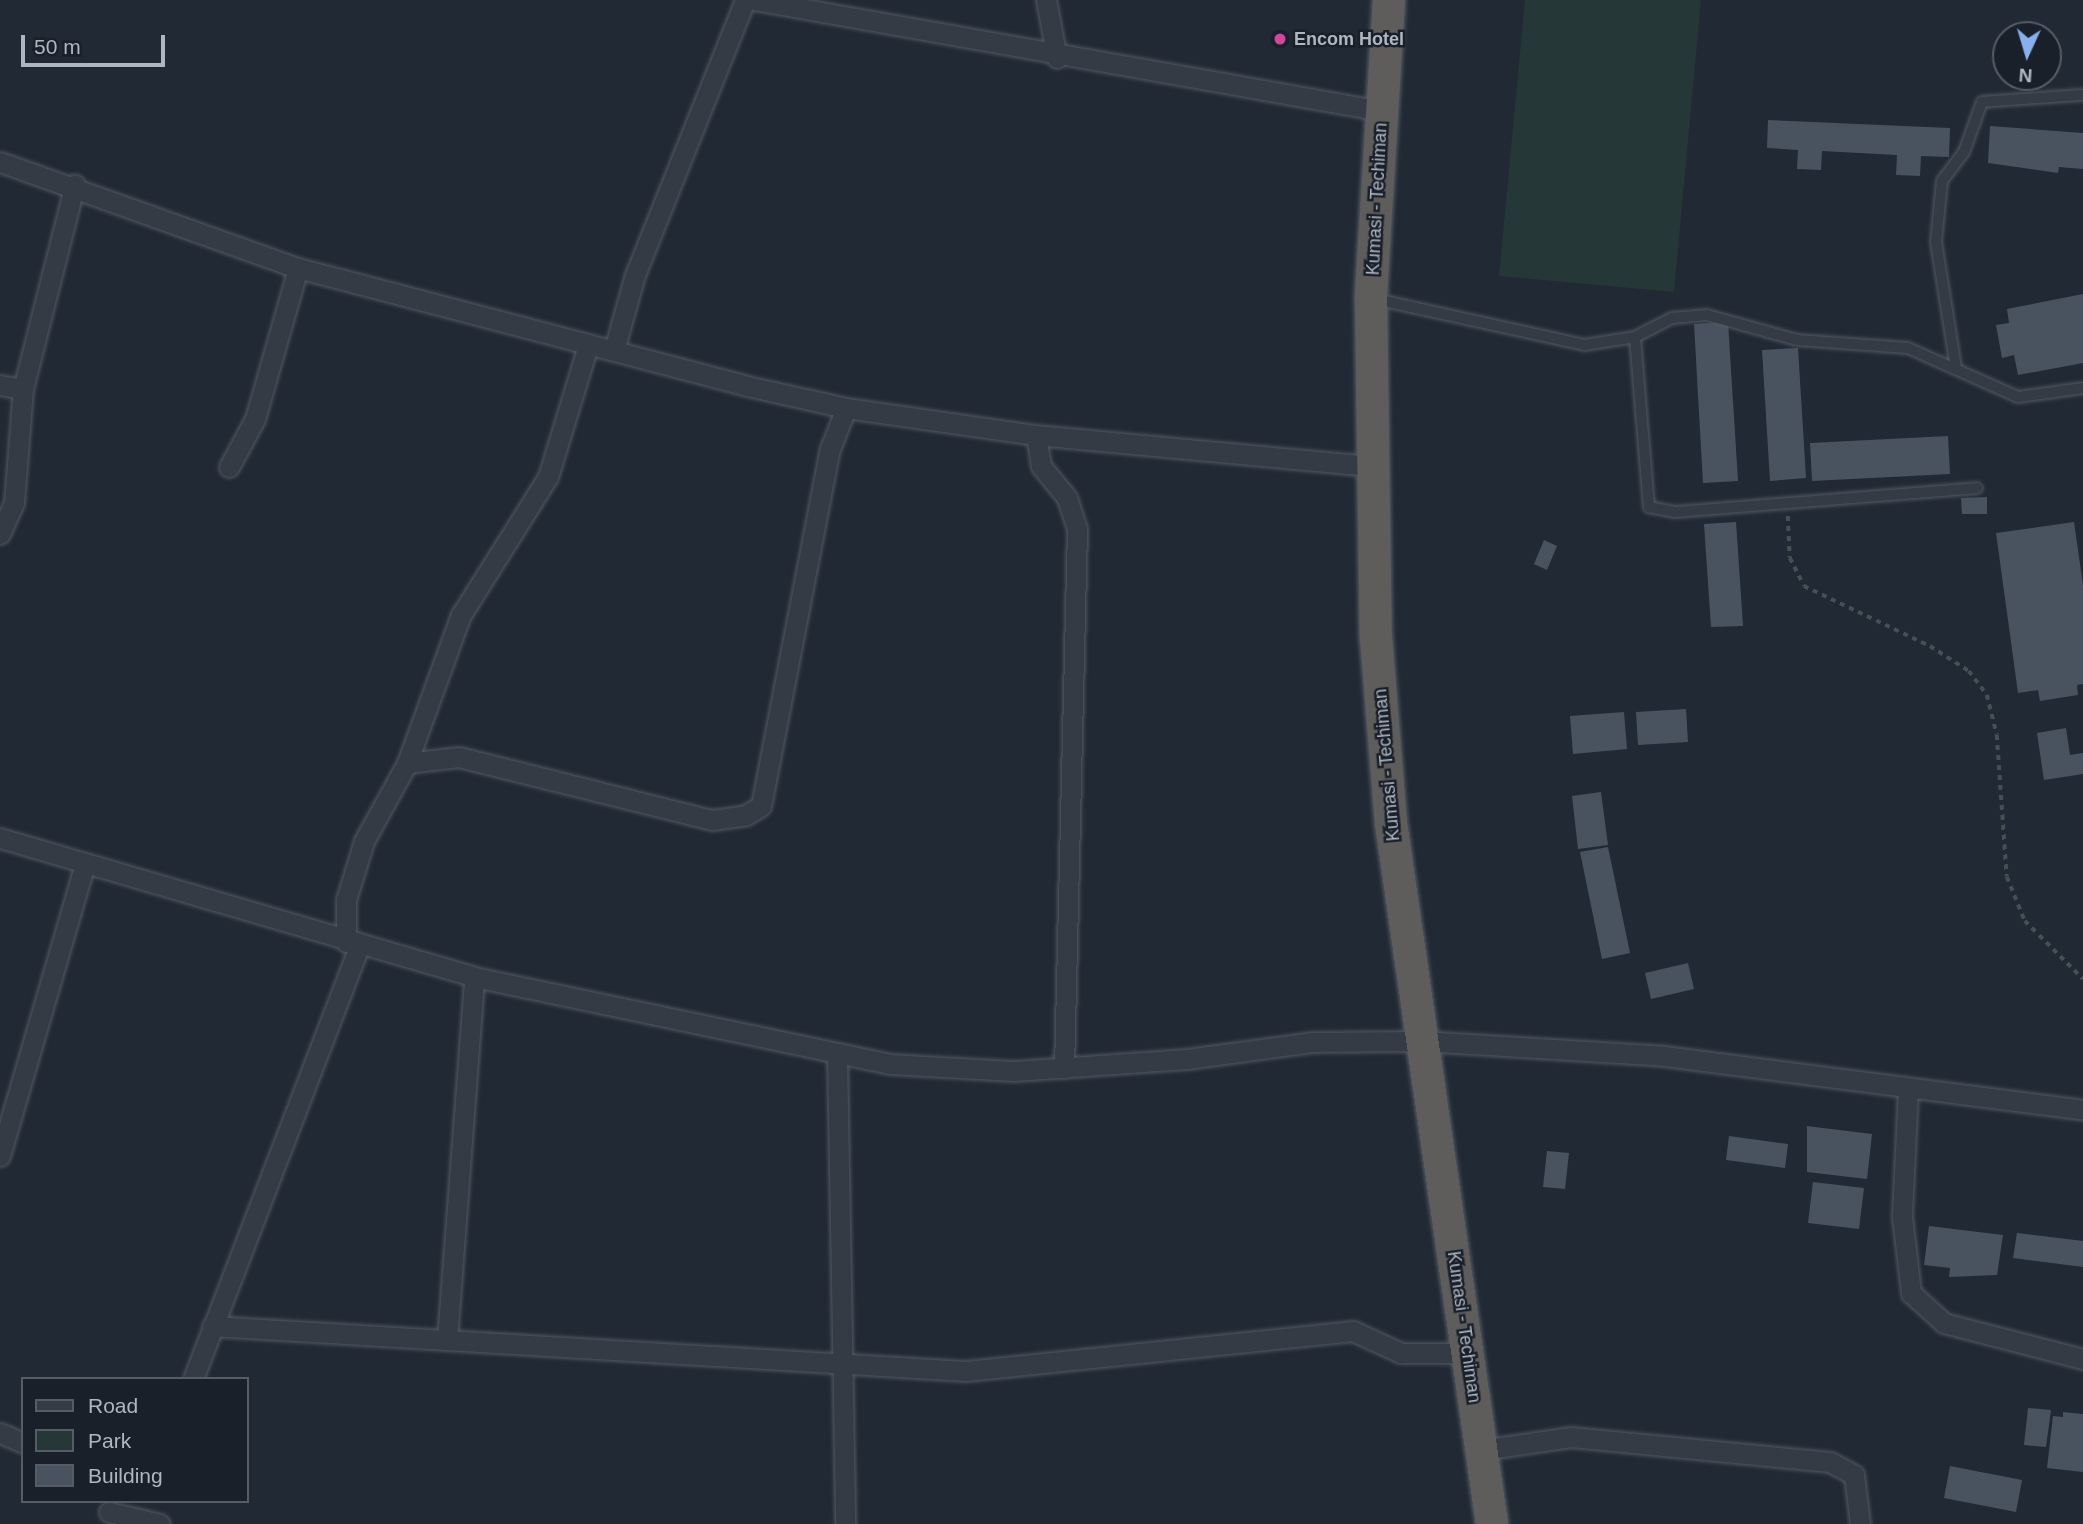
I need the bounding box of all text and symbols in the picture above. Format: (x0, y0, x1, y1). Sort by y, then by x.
scale bar (24, 21, 168, 65)
north arrow (1992, 21, 2062, 91)
place label: Encom Hotel (1294, 28, 1404, 50)
marker: Encom Hotel (1272, 31, 1288, 47)
text: 50 m (34, 35, 81, 58)
text: N (2018, 64, 2033, 86)
street label: Kumasi - Techiman (1362, 122, 1392, 276)
street label: Kumasi - Techiman (1370, 688, 1404, 842)
street label: Kumasi - Techiman (1443, 1250, 1485, 1404)
legend (21, 1377, 248, 1503)
text: Road (88, 1394, 138, 1417)
text: Park (88, 1429, 131, 1452)
text: Building (88, 1464, 163, 1487)

